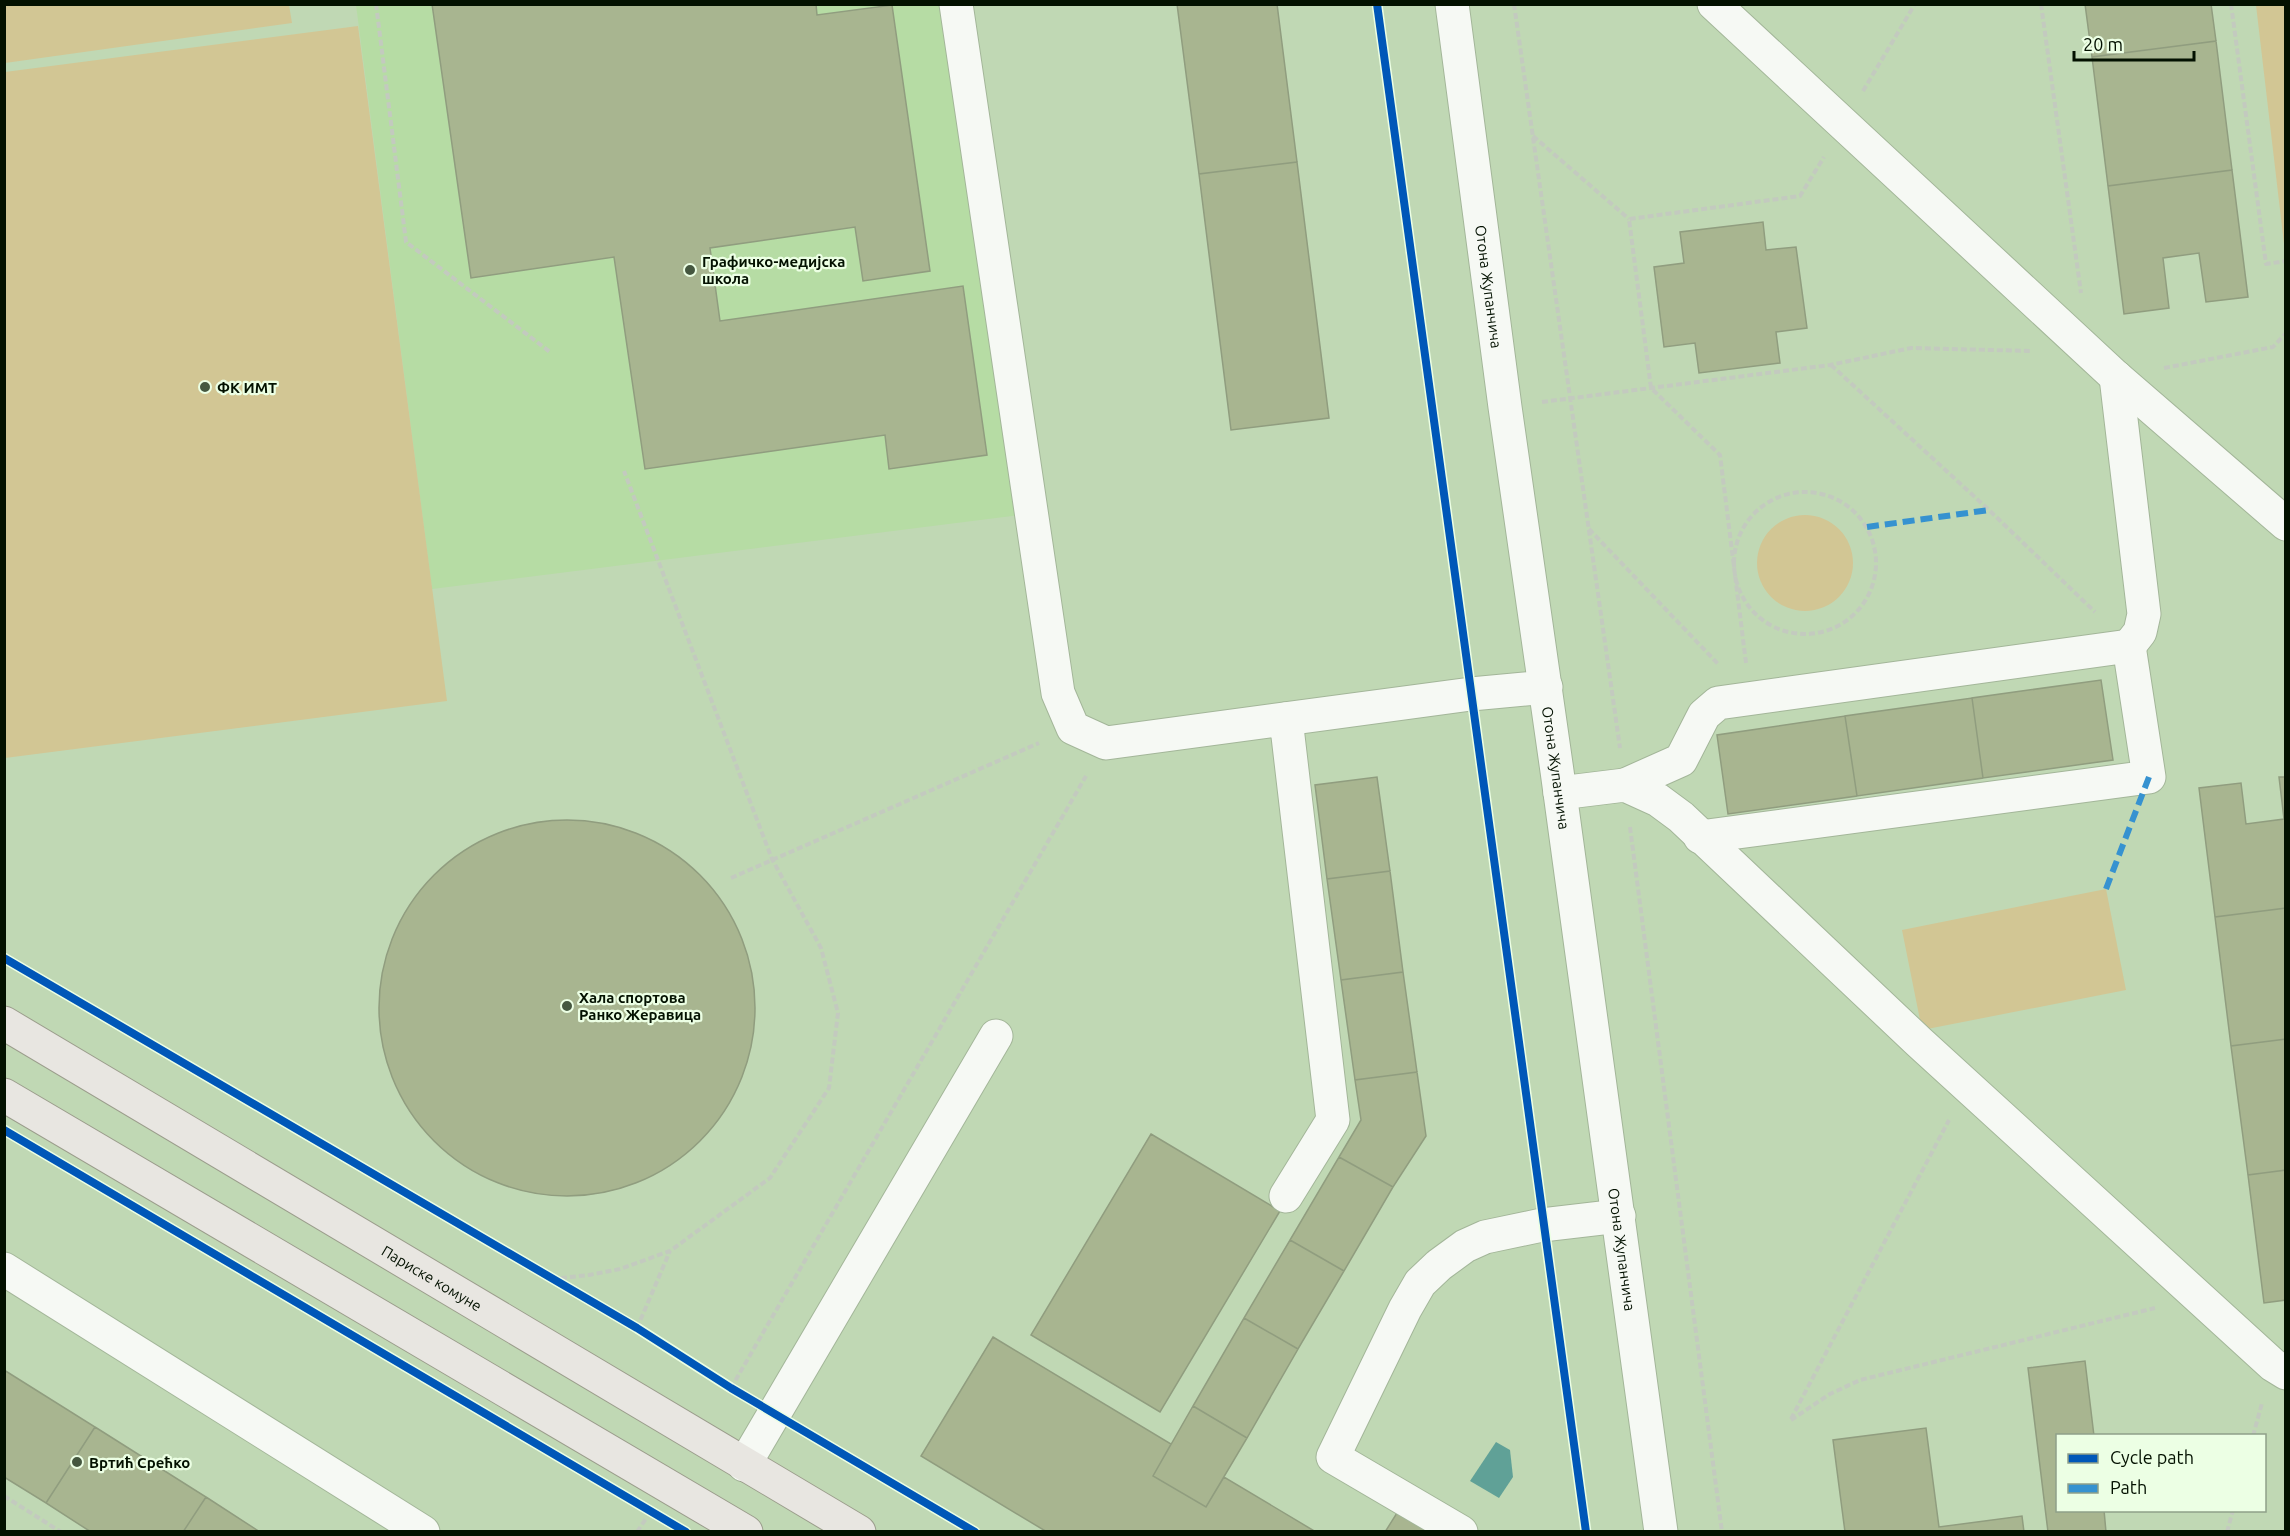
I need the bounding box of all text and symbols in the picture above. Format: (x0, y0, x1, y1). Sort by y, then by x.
scale bar (2074, 24, 2194, 62)
text: 20 m (2083, 34, 2123, 54)
street label: Отона Жупанчича (1473, 224, 1506, 349)
place label: Графичко-медијска школа (702, 253, 845, 287)
marker: Графичко-медијска школа (683, 263, 697, 277)
place label: ФК ИМТ (217, 379, 277, 396)
marker: ФК ИМТ (198, 380, 212, 394)
street label: Отона Жупанчича (1539, 705, 1573, 831)
place label: Хала спортова Ранко Жеравица (579, 989, 701, 1023)
marker: Хала спортова Ранко Жеравица (560, 999, 574, 1013)
street label: Отона Жупанчича (1606, 1187, 1639, 1312)
street label: Париске комуне (379, 1241, 485, 1314)
legend (2056, 1434, 2266, 1512)
text: Cycle path (2110, 1447, 2194, 1467)
place label: Вртић Срећко (89, 1454, 190, 1471)
marker: Вртић Срећко (70, 1455, 84, 1469)
text: Path (2110, 1477, 2147, 1497)

